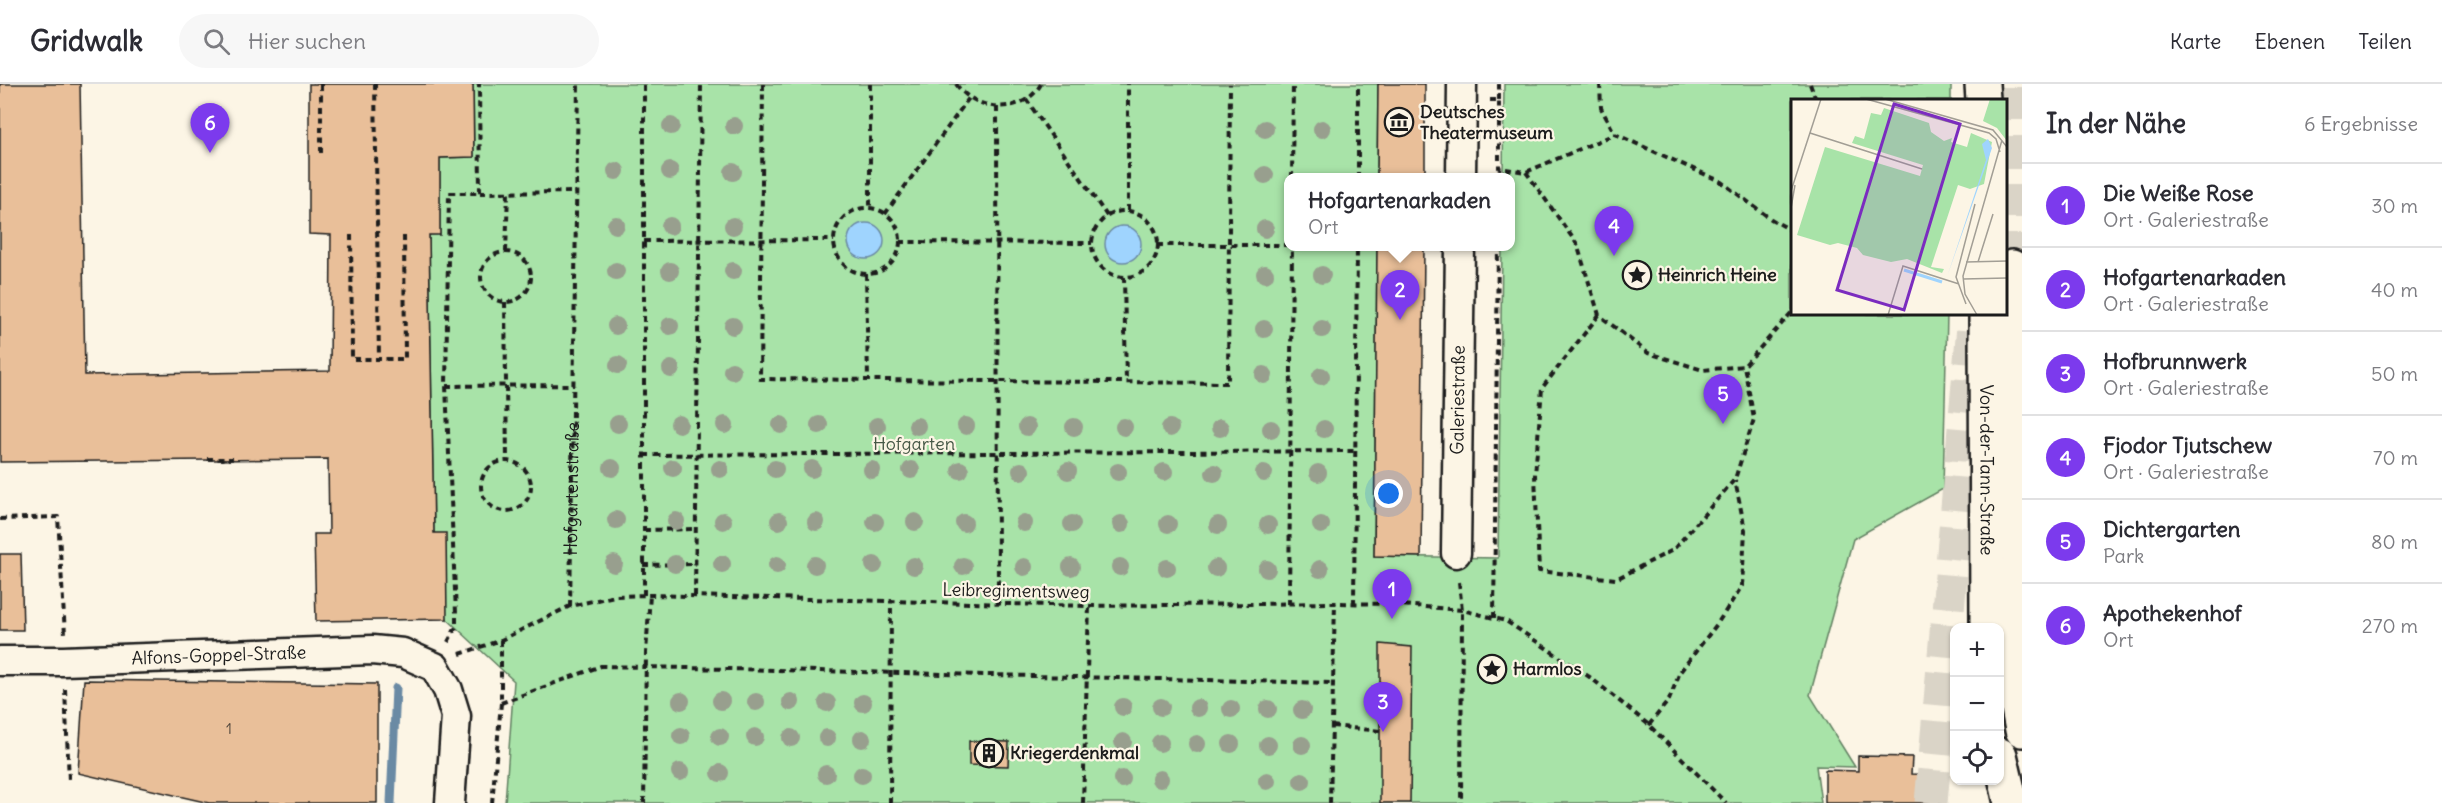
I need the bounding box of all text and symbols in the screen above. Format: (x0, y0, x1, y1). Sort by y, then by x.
search box (179, 14, 599, 68)
text: Gridwalk (30, 23, 143, 59)
icon: search (200, 25, 233, 58)
text: Hier suchen (248, 27, 366, 55)
text: Karte (2170, 28, 2221, 55)
text: Ebenen (2254, 28, 2325, 55)
text: Teilen (2358, 28, 2412, 55)
inset map (1791, 99, 2007, 315)
place label: Deutsches Theatermuseum (1420, 100, 1553, 144)
pin: 6 (190, 104, 230, 153)
museum icon: Deutsches Theatermuseum (1383, 106, 1415, 138)
text: In der Nähe (2046, 107, 2186, 140)
text: 6 Ergebnisse (2304, 111, 2418, 136)
popup (1284, 173, 1515, 251)
text: Die Weiße Rose (2103, 179, 2254, 207)
text: Hofgartenarkaden (1308, 186, 1491, 214)
text: 1 (2062, 193, 2069, 218)
text: 30 m (2371, 193, 2418, 218)
pin: 4 (1594, 206, 1634, 256)
text: Ort · Galeriestraße (2103, 207, 2269, 232)
text: Ort (1308, 214, 1338, 239)
place icon: Heinrich Heine (1621, 259, 1653, 291)
place label: Heinrich Heine (1658, 263, 1777, 286)
text: Hofgartenarkaden (2103, 263, 2286, 291)
pin: 2 (1380, 270, 1420, 320)
text: 2 (2060, 277, 2071, 302)
text: 40 m (2371, 277, 2418, 302)
text: Ort · Galeriestraße (2103, 291, 2269, 316)
street label: Galeriestraße (1445, 345, 1470, 455)
text: Hofbrunnwerk (2103, 347, 2247, 375)
text: 3 (2060, 361, 2071, 386)
text: 50 m (2371, 361, 2418, 386)
pin: 5 (1704, 374, 1742, 424)
text: Ort · Galeriestraße (2103, 375, 2269, 400)
street label: Von-der-Tann-Straße (1975, 384, 1999, 556)
street label: Hofgartenstraße (559, 422, 584, 556)
text: Fjodor Tjutschew (2103, 431, 2272, 459)
park label: Hofgarten (873, 432, 955, 455)
text: 4 (2060, 445, 2071, 470)
text: 70 m (2373, 445, 2418, 470)
text: Ort · Galeriestraße (2103, 459, 2269, 484)
your location (1374, 479, 1403, 508)
text: Dichtergarten (2103, 515, 2241, 543)
text: 5 (2060, 529, 2071, 554)
text: 80 m (2371, 529, 2418, 554)
text: Park (2103, 543, 2144, 568)
pin: 1 (1372, 570, 1412, 619)
street label: Leibregimentsweg (942, 578, 1090, 603)
text: Apothekenhof (2103, 599, 2242, 627)
text: 6 (2060, 613, 2071, 638)
text: 270 m (2362, 613, 2418, 638)
map controls (1950, 623, 2004, 785)
button: + (1950, 623, 2004, 677)
text: Ort (2103, 627, 2133, 652)
street label: Alfons-Goppel-Straße (131, 640, 307, 670)
place icon: Harmlos (1476, 653, 1508, 685)
place label: Harmlos (1513, 657, 1582, 680)
button: − (1950, 677, 2004, 731)
pin: 3 (1364, 682, 1402, 732)
house number: 1 (226, 719, 232, 738)
button: locate (1950, 731, 2004, 785)
building icon: Kriegerdenkmal (973, 737, 1005, 769)
place label: Kriegerdenkmal (1010, 741, 1139, 764)

